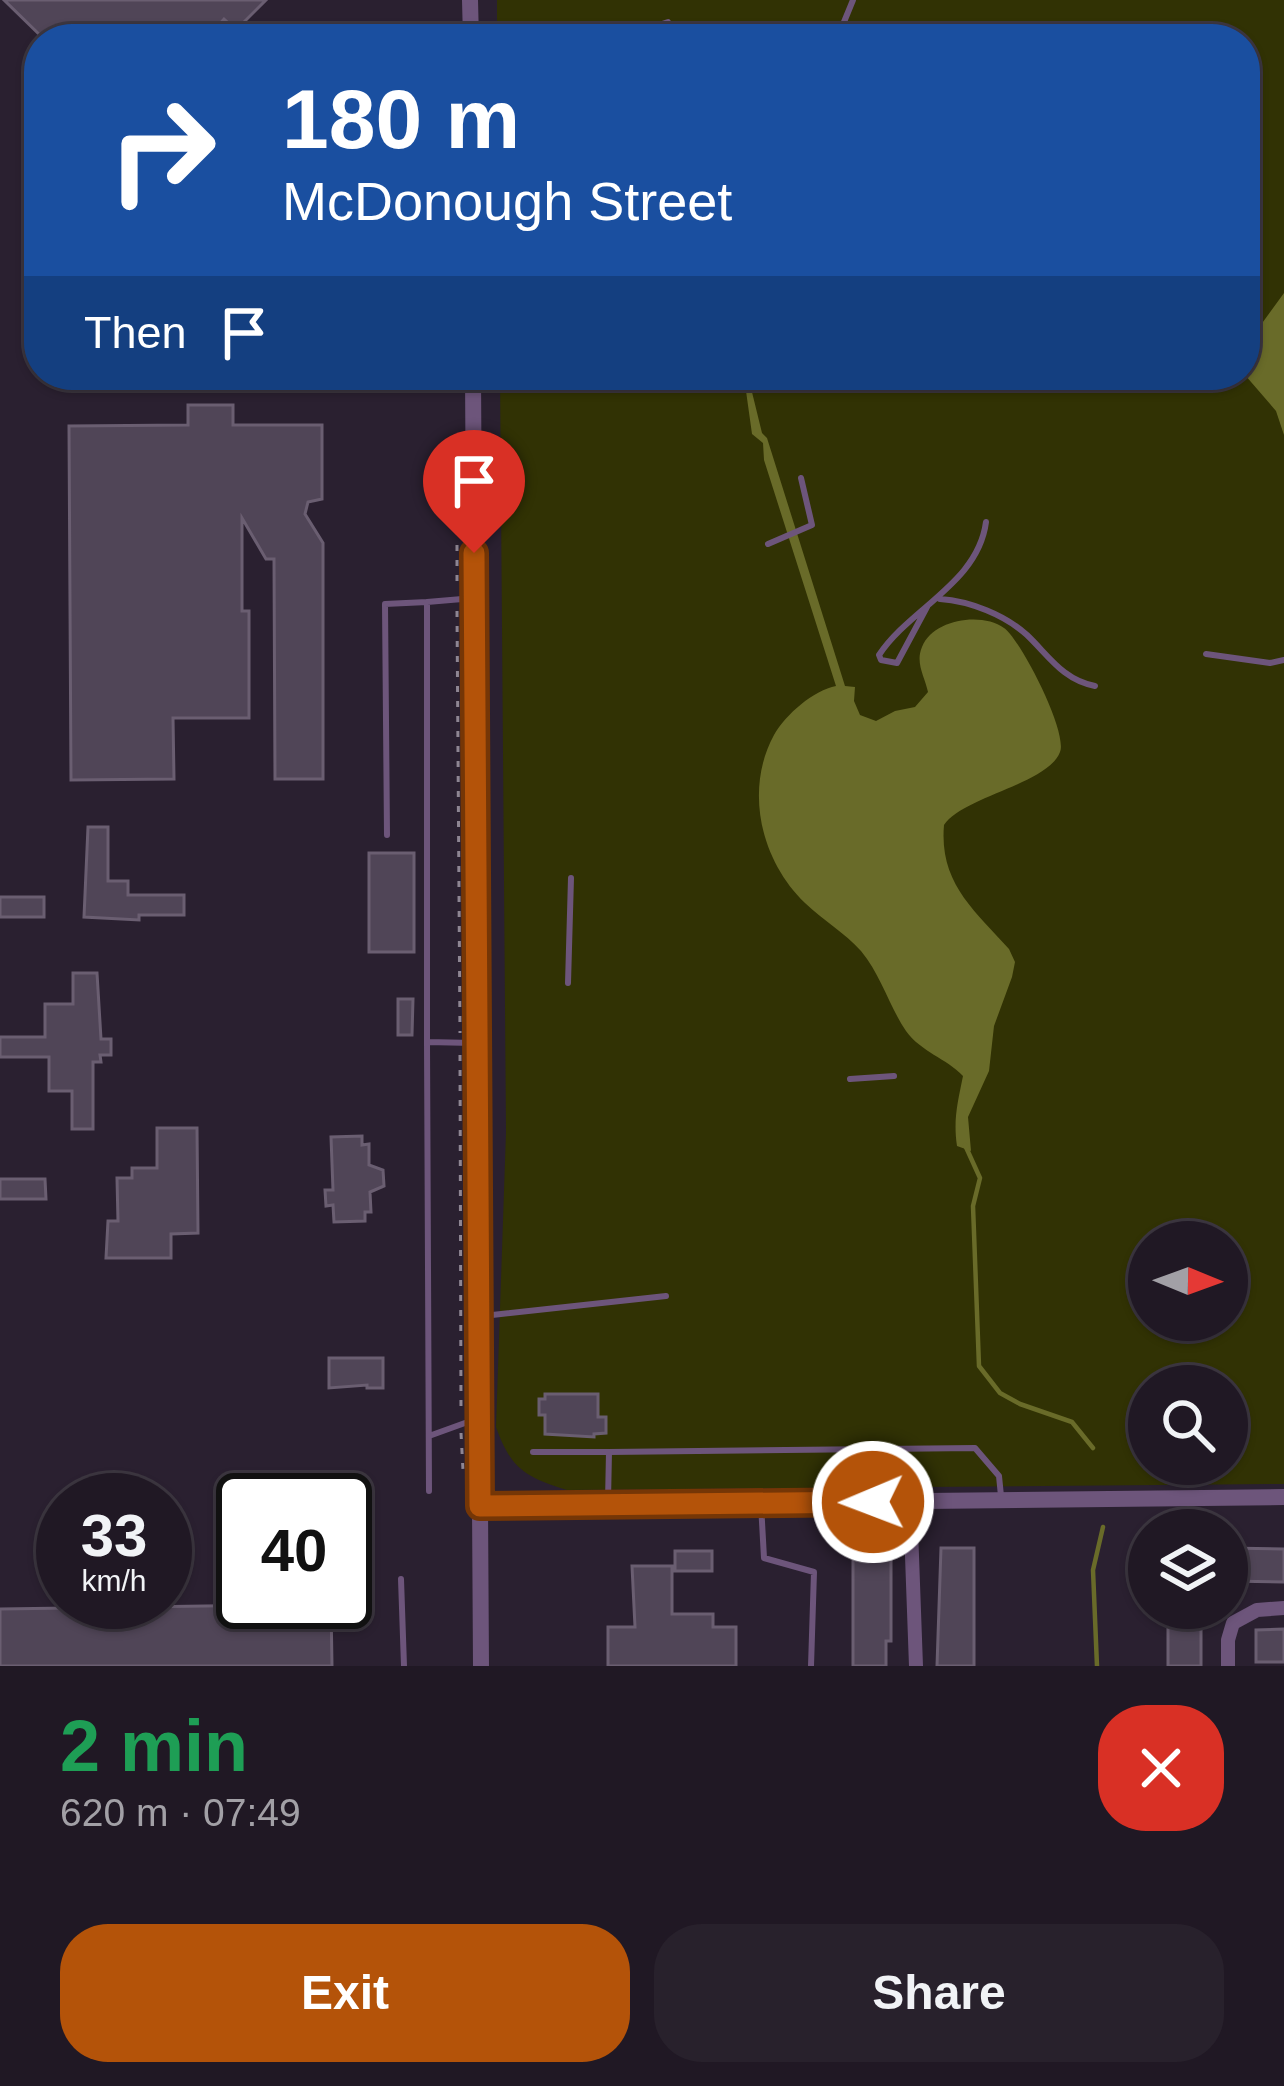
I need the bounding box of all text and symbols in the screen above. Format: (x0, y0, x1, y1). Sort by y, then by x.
icon: right (84, 72, 240, 228)
text: 180 m (282, 72, 520, 166)
text: McDonough Street (282, 171, 732, 231)
icon: arrive (211, 300, 277, 366)
text: Then (84, 307, 187, 358)
pin (423, 430, 525, 553)
icon: arrive (441, 448, 507, 514)
north arrow (1128, 1221, 1248, 1341)
map controls (1128, 1221, 1248, 1629)
button: search (1128, 1365, 1248, 1485)
position arrow (810, 1439, 936, 1565)
speed limit sign: 40 (216, 1473, 372, 1629)
text: 33 (81, 1502, 147, 1569)
button: layers (1128, 1509, 1248, 1629)
text: km/h (81, 1564, 147, 1597)
button: close (1098, 1705, 1224, 1831)
text: 2 min (60, 1706, 248, 1786)
text: 620 m · 07:49 (60, 1791, 301, 1834)
button: Exit (60, 1924, 630, 2062)
button: Share (654, 1924, 1224, 2062)

